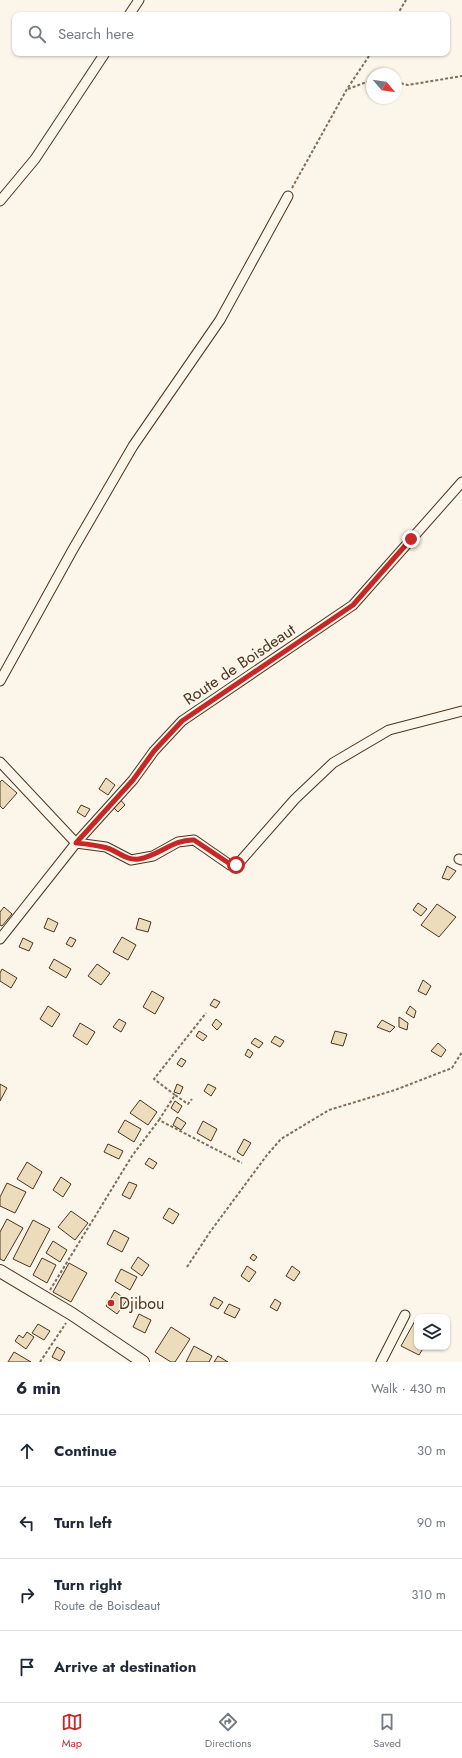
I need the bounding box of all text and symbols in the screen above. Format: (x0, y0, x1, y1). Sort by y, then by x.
search box (12, 12, 450, 56)
icon: search (26, 23, 48, 45)
text: Search here (58, 23, 134, 45)
north arrow (366, 68, 402, 104)
route end (402, 530, 420, 548)
street label: Route de Boisdeaut (179, 618, 300, 710)
route start (227, 856, 245, 874)
place label: Djibou (119, 1292, 164, 1315)
marker: Djibou (106, 1298, 116, 1308)
map controls (414, 1314, 450, 1350)
button: layers (414, 1314, 450, 1350)
text: 6 min (16, 1376, 61, 1400)
text: Walk · 430 m (371, 1379, 446, 1398)
icon: ahead (16, 1440, 38, 1462)
text: Continue (54, 1440, 117, 1462)
text: 30 m (417, 1441, 446, 1460)
icon: left (16, 1512, 38, 1534)
text: Turn left (54, 1512, 112, 1534)
text: 90 m (417, 1513, 446, 1532)
text: Turn right (54, 1574, 122, 1596)
icon: right (16, 1584, 38, 1606)
text: 310 m (411, 1585, 446, 1604)
text: Route de Boisdeaut (54, 1596, 160, 1615)
icon: arrive (16, 1656, 38, 1678)
text: Arrive at destination (54, 1656, 196, 1678)
tab: Map (61, 1711, 83, 1751)
tab: Directions (205, 1711, 251, 1751)
tab: Saved (373, 1711, 401, 1751)

